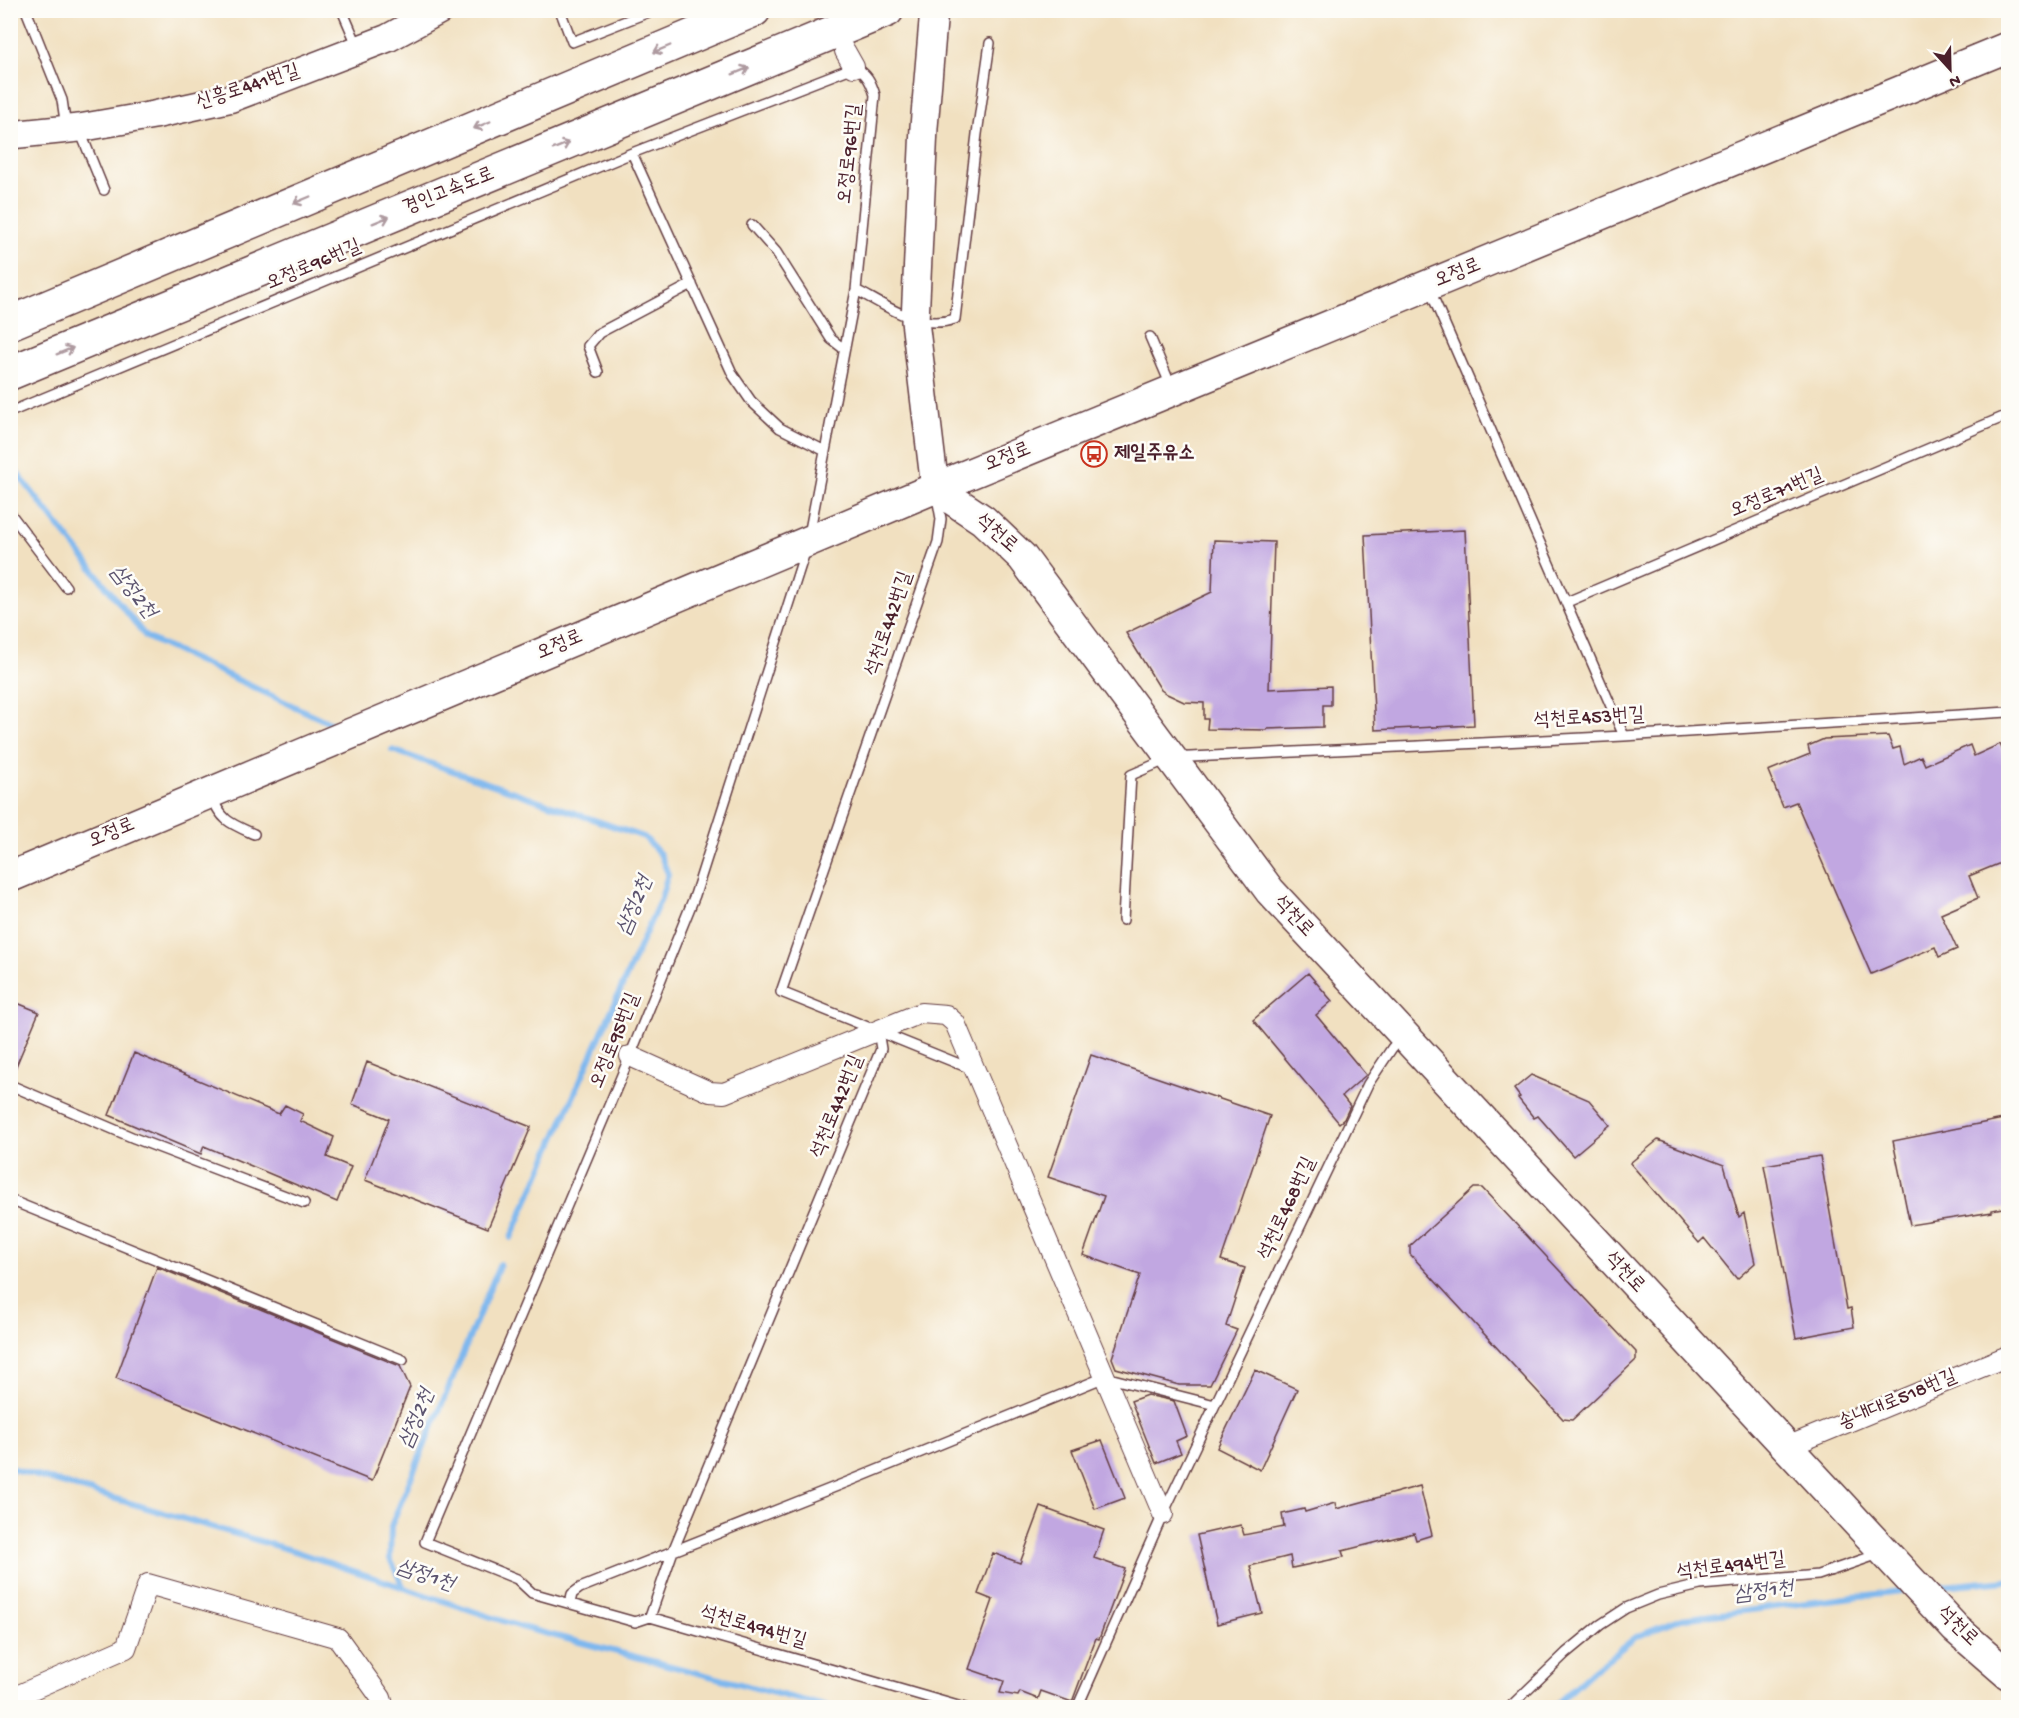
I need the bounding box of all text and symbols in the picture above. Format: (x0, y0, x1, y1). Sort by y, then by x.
north arrow (1920, 39, 1980, 99)
one-way arrow (653, 44, 671, 55)
street label: 신흥로441번길 (193, 60, 303, 116)
one-way arrow (731, 65, 750, 76)
text: N (1945, 69, 1963, 91)
street label: 오정로96번길 (834, 103, 868, 205)
one-way arrow (473, 120, 492, 131)
one-way arrow (551, 140, 569, 151)
street label: 경인고속도로 (400, 162, 498, 221)
one-way arrow (293, 195, 312, 206)
one-way arrow (371, 214, 389, 225)
street label: 오정로96번길 (263, 236, 365, 296)
street label: 오정로 (1431, 254, 1485, 294)
one-way arrow (55, 345, 73, 356)
street label: 오정로 (981, 438, 1035, 478)
bus stop icon: 제일주유소 (1079, 439, 1109, 469)
place label: 제일주유소 (1114, 443, 1194, 466)
street label: 오정로71번길 (1727, 464, 1827, 524)
street label: 석천로 (970, 509, 1022, 559)
water label: 삼정2천 (103, 561, 162, 626)
street label: 석천로442번길 (861, 569, 919, 679)
street label: 오정로 (533, 626, 587, 666)
street label: 석천로453번길 (1533, 705, 1645, 733)
street label: 오정로 (85, 814, 139, 854)
water label: 삼정2천 (613, 871, 660, 939)
street label: 석천로 (1268, 892, 1318, 942)
street label: 오정로95번길 (586, 990, 646, 1092)
street label: 석천로442번길 (807, 1052, 869, 1162)
street label: 석천로468번길 (1254, 1154, 1322, 1264)
street label: 석천로 (1599, 1248, 1649, 1298)
street label: 송내대로518번길 (1835, 1365, 1961, 1436)
water label: 삼정2천 (395, 1384, 442, 1452)
street label: 석천로494번길 (1675, 1549, 1787, 1585)
water label: 삼정1천 (393, 1556, 459, 1599)
water label: 삼정1천 (1733, 1577, 1797, 1609)
street label: 석천로494번길 (697, 1602, 809, 1654)
street label: 석천로 (1932, 1602, 1982, 1652)

